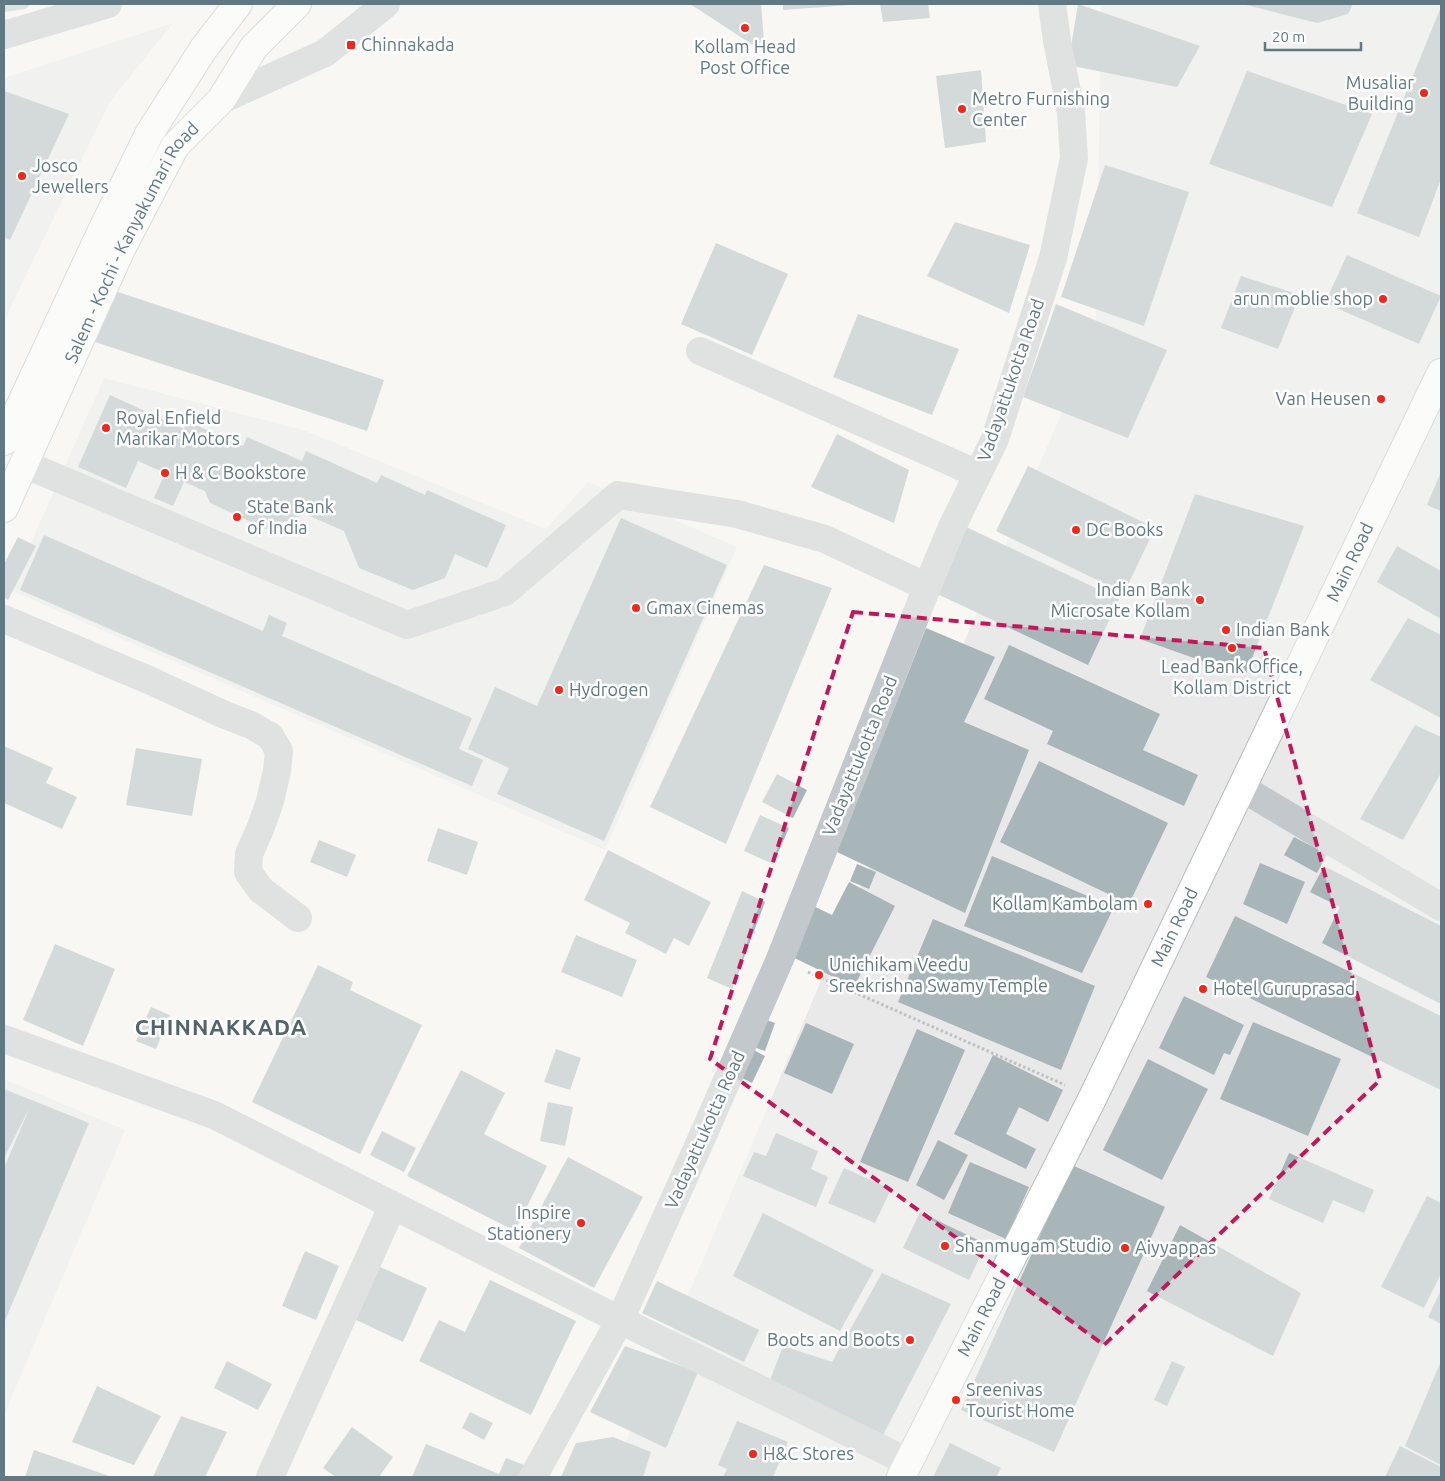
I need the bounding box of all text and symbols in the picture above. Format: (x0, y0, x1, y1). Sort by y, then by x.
scale bar (1265, 20, 1361, 52)
marker: Kollam Head Post Office (739, 22, 751, 34)
text: 20 m (1272, 28, 1305, 45)
place label: Chinnakada (361, 34, 455, 54)
place label: Kollam Head Post Office (694, 36, 796, 77)
marker: Chinnakada (345, 39, 357, 51)
place label: Musaliar Building (1346, 72, 1414, 113)
marker: Musaliar Building (1418, 87, 1430, 99)
place label: Metro Furnishing Center (972, 88, 1110, 129)
marker: Metro Furnishing Center (956, 103, 968, 115)
street label: Salem - Kochi - Kanyakumari Road (60, 118, 202, 366)
place label: Josco Jewellers (32, 155, 109, 196)
marker: Josco Jewellers (16, 170, 28, 182)
place label: arun moblie shop (1233, 288, 1373, 308)
marker: arun moblie shop (1377, 293, 1389, 305)
street label: Vadayattukotta Road (973, 296, 1047, 464)
place label: Van Heusen (1275, 388, 1371, 408)
marker: Van Heusen (1375, 393, 1387, 405)
place label: Royal Enfield Marikar Motors (116, 407, 240, 448)
marker: Royal Enfield Marikar Motors (100, 422, 112, 434)
place label: H & C Bookstore (175, 462, 306, 482)
marker: H & C Bookstore (159, 467, 171, 479)
place label: State Bank of India (247, 496, 334, 537)
marker: State Bank of India (231, 511, 243, 523)
place label: DC Books (1086, 519, 1163, 539)
street label: Main Road (1322, 519, 1377, 605)
marker: DC Books (1070, 524, 1082, 536)
place label: Indian Bank Microsate Kollam (1051, 579, 1190, 620)
marker: Indian Bank Microsate Kollam (1194, 594, 1206, 606)
place label: Gmax Cinemas (646, 597, 764, 617)
marker: Gmax Cinemas (630, 602, 642, 614)
place label: Indian Bank (1236, 619, 1330, 639)
marker: Indian Bank (1220, 624, 1232, 636)
marker: Lead Bank Office, Kollam District (1226, 642, 1238, 654)
place label: Lead Bank Office, Kollam District (1161, 656, 1303, 697)
street label: Vadayattukotta Road (818, 673, 900, 839)
place label: Hydrogen (569, 679, 649, 699)
marker: Hydrogen (553, 684, 565, 696)
street label: Main Road (1146, 884, 1201, 970)
place label: Kollam Kambolam (992, 893, 1138, 913)
marker: Kollam Kambolam (1142, 898, 1154, 910)
place label: Unichikam Veedu Sreekrishna Swamy Temple (829, 954, 1048, 995)
marker: Unichikam Veedu Sreekrishna Swamy Temple (813, 969, 825, 981)
place label: Hotel Guruprasad (1213, 978, 1355, 998)
marker: Hotel Guruprasad (1197, 983, 1209, 995)
district label: CHINNAKKADA (135, 1014, 307, 1039)
street label: Vadayattukotta Road (660, 1048, 748, 1212)
place label: Inspire Stationery (487, 1202, 571, 1243)
marker: Inspire Stationery (575, 1217, 587, 1229)
place label: Shanmugam Studio (955, 1235, 1112, 1255)
place label: Aiyyappas (1135, 1237, 1216, 1257)
marker: Shanmugam Studio (939, 1240, 951, 1252)
marker: Aiyyappas (1119, 1242, 1131, 1254)
street label: Main Road (953, 1274, 1009, 1359)
place label: Boots and Boots (767, 1329, 900, 1349)
marker: Boots and Boots (904, 1334, 916, 1346)
place label: Sreenivas Tourist Home (966, 1379, 1075, 1420)
marker: Sreenivas Tourist Home (950, 1394, 962, 1406)
place label: H&C Stores (763, 1443, 854, 1463)
marker: H&C Stores (747, 1448, 759, 1460)

